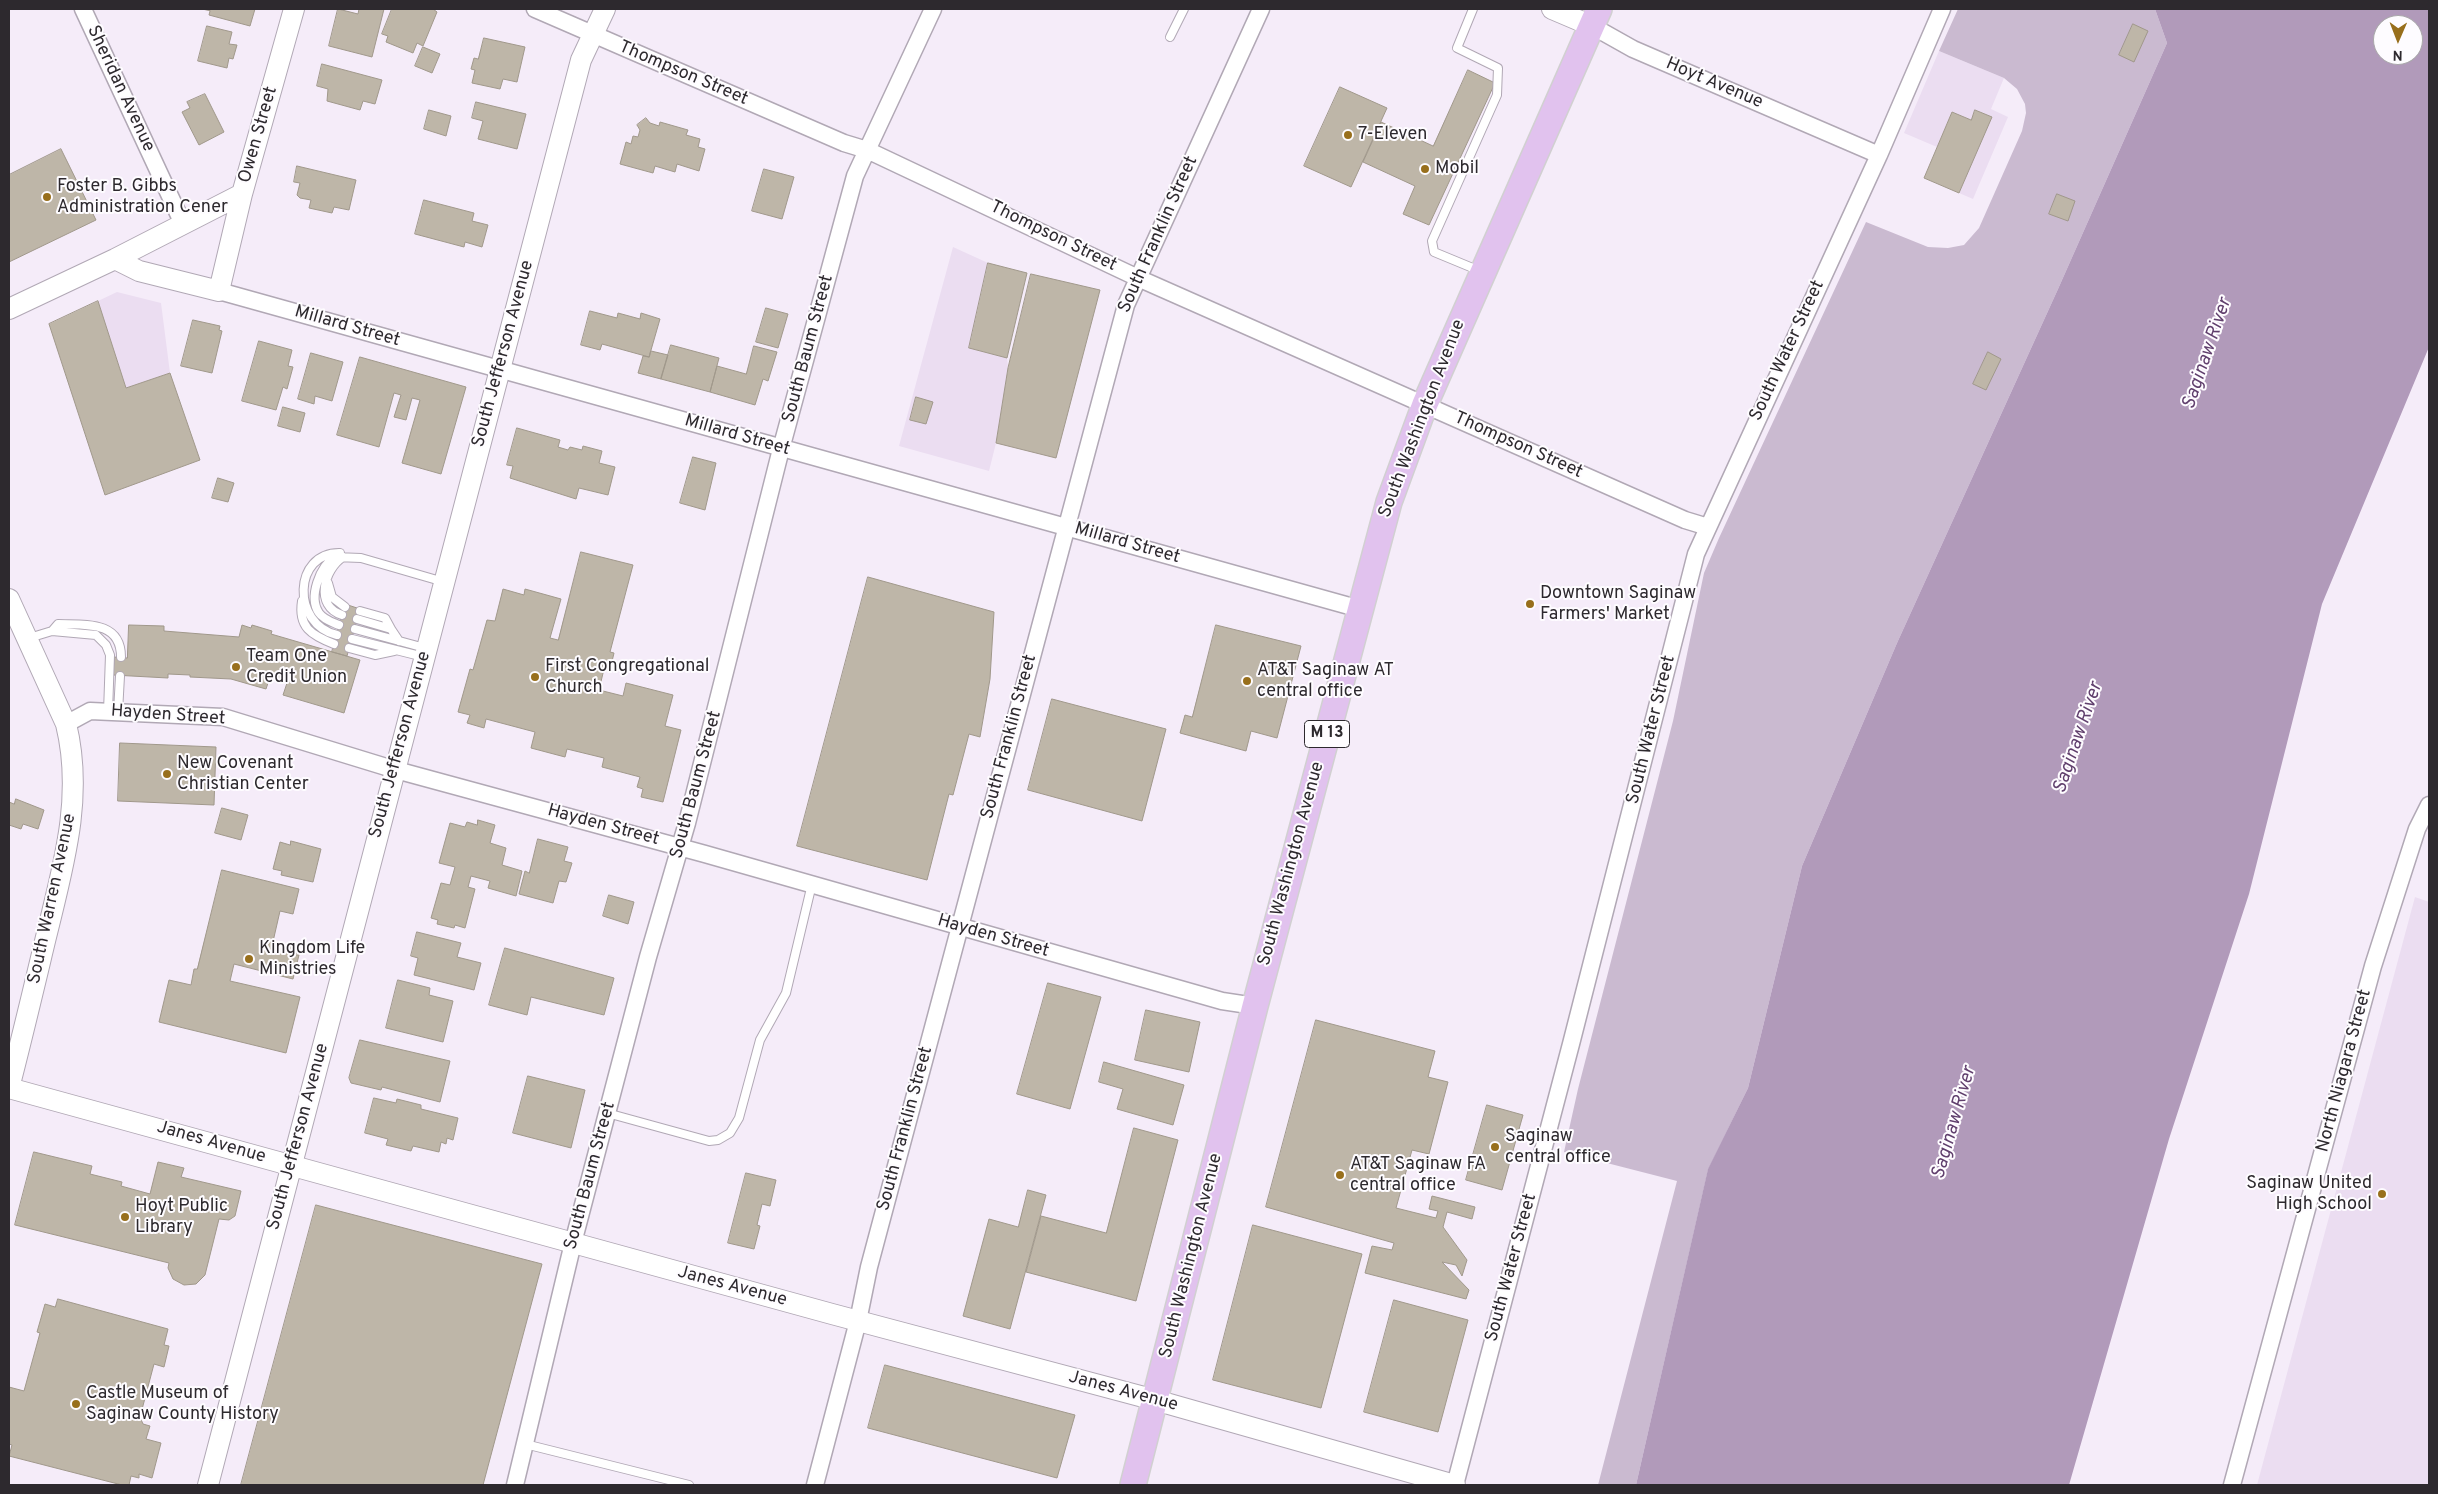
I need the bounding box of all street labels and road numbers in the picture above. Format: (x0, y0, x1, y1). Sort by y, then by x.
street label: Sheridan Avenue (81, 22, 159, 156)
street label: Thompson Street (615, 37, 751, 111)
street label: Hoyt Avenue (1662, 54, 1766, 114)
street label: Owen Street (235, 84, 283, 186)
street label: South Franklin Street (1115, 153, 1203, 317)
street label: Thompson Street (986, 197, 1120, 277)
street label: South Jefferson Avenue (469, 258, 539, 450)
street label: South Baum Street (779, 273, 839, 425)
street label: South Water Street (1746, 277, 1830, 425)
street label: Millard Street (292, 302, 402, 352)
street label: South Washington Avenue (1375, 317, 1471, 521)
street label: Thompson Street (1450, 408, 1586, 484)
street label: Millard Street (682, 411, 792, 461)
street label: Millard Street (1072, 519, 1182, 569)
street label: South Jefferson Avenue (366, 649, 436, 841)
street label: South Franklin Street (978, 652, 1042, 822)
street label: South Water Street (1623, 653, 1681, 807)
street label: Hayden Street (110, 701, 226, 731)
street label: South Baum Street (667, 709, 727, 861)
road number: M 13 (1304, 721, 1350, 748)
street label: South Washington Avenue (1254, 760, 1330, 968)
street label: Hayden Street (545, 801, 661, 851)
street label: South Warren Avenue (24, 812, 82, 986)
street label: Hayden Street (935, 911, 1051, 963)
street label: North Niagara Street (2313, 987, 2377, 1155)
street label: South Jefferson Avenue (264, 1041, 334, 1233)
street label: South Franklin Street (874, 1044, 938, 1214)
street label: South Baum Street (561, 1100, 621, 1252)
street label: Janes Avenue (154, 1117, 268, 1169)
street label: South Washington Avenue (1156, 1151, 1228, 1361)
street label: South Water Street (1482, 1192, 1542, 1344)
street label: Janes Avenue (675, 1262, 789, 1312)
street label: Janes Avenue (1066, 1367, 1180, 1417)

